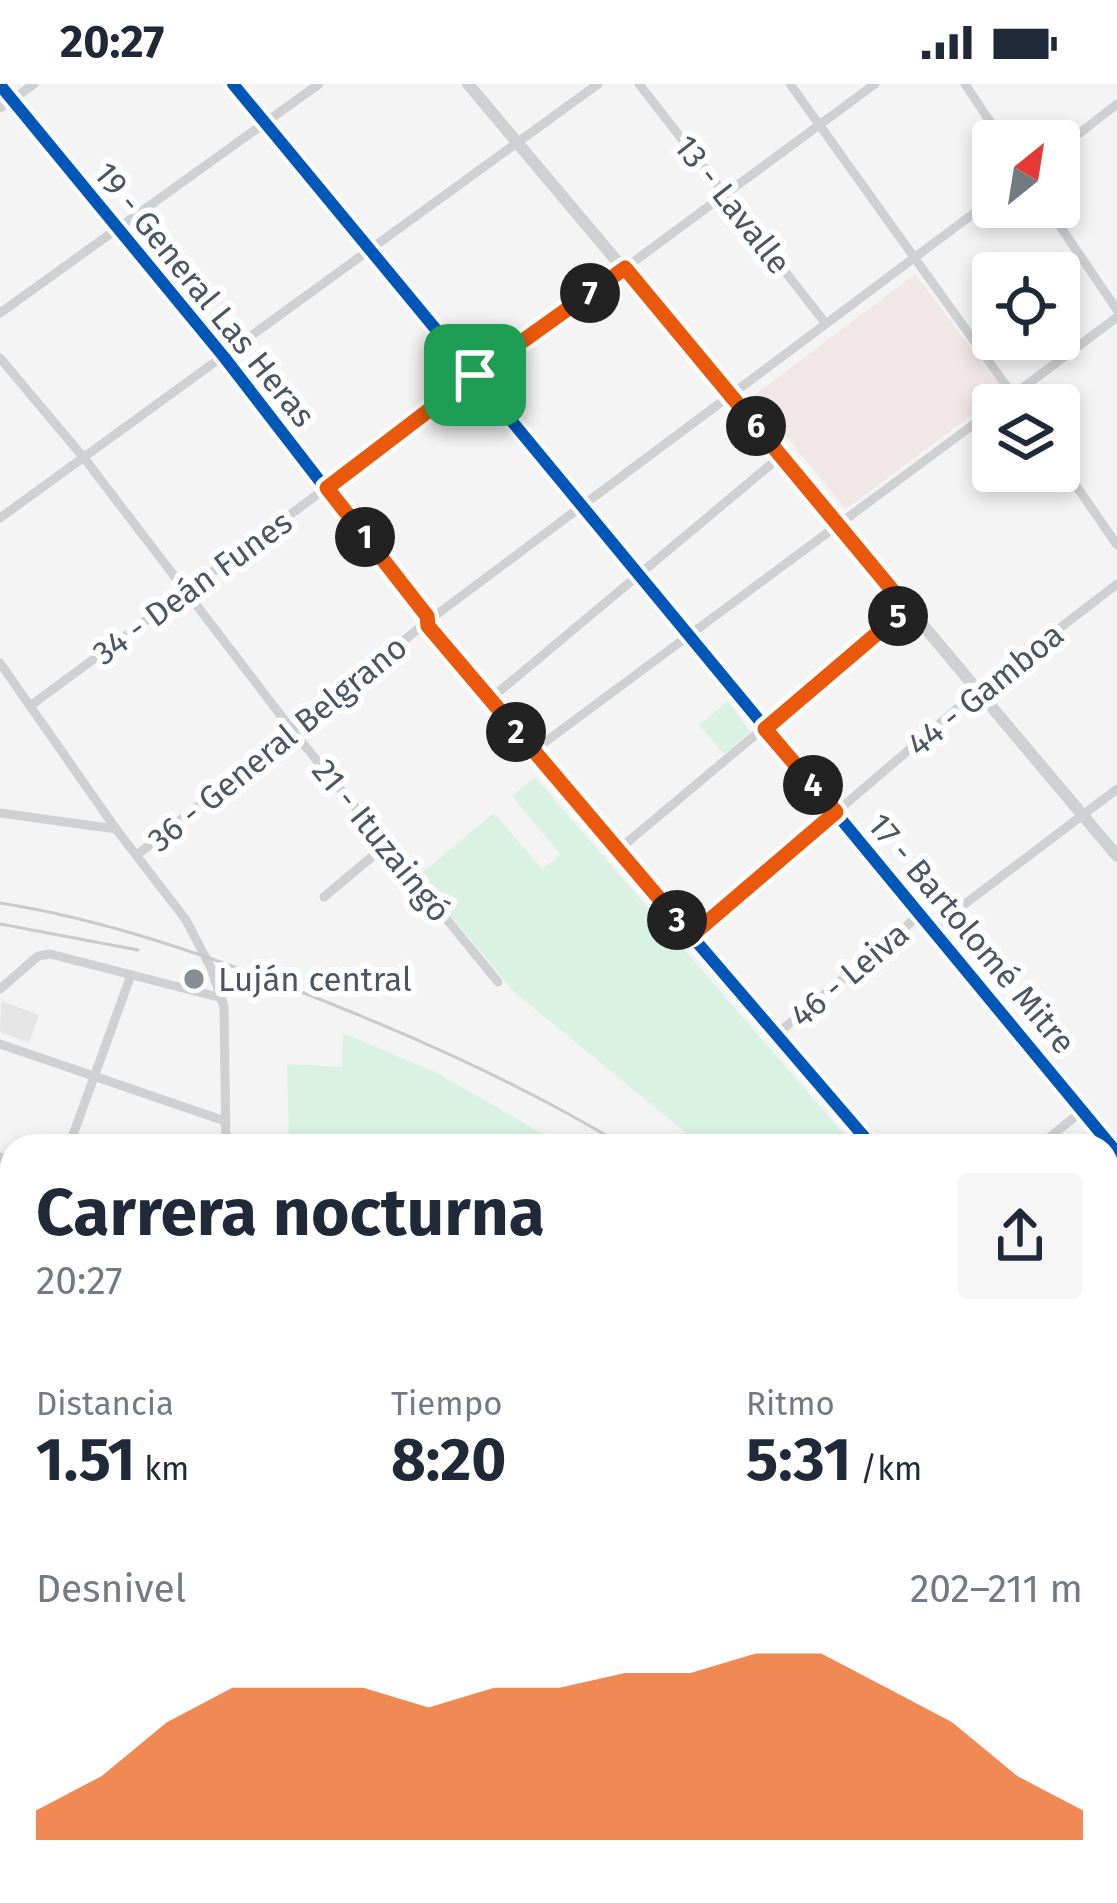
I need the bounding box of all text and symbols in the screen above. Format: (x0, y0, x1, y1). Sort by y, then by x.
text: 20:27 (60, 15, 164, 69)
north arrow (972, 120, 1080, 228)
map controls (972, 120, 1080, 492)
street label: 13 - Lavalle (665, 127, 799, 282)
street label: 19 - General Las Heras (85, 154, 323, 435)
button: locate (972, 252, 1080, 360)
pin: 7 (560, 263, 620, 323)
text: 7 (582, 273, 598, 313)
pin (424, 324, 526, 426)
icon: arrive (442, 342, 508, 408)
button: layers (972, 384, 1080, 492)
pin: 6 (726, 396, 786, 456)
text: 6 (747, 406, 765, 446)
street label: 34 - Deán Funes (85, 502, 300, 673)
pin: 1 (335, 507, 395, 567)
text: 1 (357, 517, 373, 557)
pin: 5 (868, 586, 928, 646)
text: 5 (889, 596, 907, 636)
street label: 44 - Gamboa (899, 615, 1072, 765)
street label: 36 - General Belgrano (140, 627, 415, 861)
pin: 2 (486, 702, 546, 762)
text: 2 (507, 712, 525, 752)
street label: 21 - Ituzaingó (303, 751, 459, 930)
pin: 4 (783, 755, 843, 815)
text: 4 (804, 765, 822, 805)
street label: 17 - Bartolomé Mitre (859, 805, 1083, 1062)
pin: 3 (647, 890, 707, 950)
text: 3 (668, 900, 686, 940)
street label: 46 - Leiva (782, 914, 917, 1036)
place label: Luján central (218, 960, 412, 1000)
marker: Luján central (181, 966, 207, 992)
text: Carrera nocturna (36, 1173, 545, 1252)
button: share (957, 1173, 1083, 1299)
text: 20:27 (36, 1258, 123, 1304)
text: Distancia (36, 1384, 174, 1424)
text: Tiempo (391, 1384, 503, 1424)
text: Ritmo (746, 1384, 835, 1424)
text: 1.51 (36, 1424, 135, 1496)
text: 8:20 (391, 1424, 506, 1496)
text: 5:31 (746, 1424, 851, 1496)
text: km (135, 1449, 189, 1489)
text: /km (851, 1449, 922, 1489)
text: Desnivel (36, 1566, 186, 1612)
text: 202–211 m (910, 1566, 1083, 1612)

